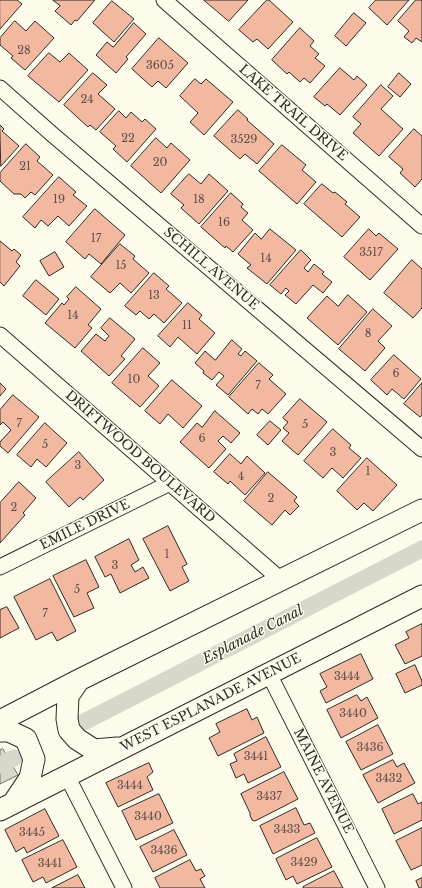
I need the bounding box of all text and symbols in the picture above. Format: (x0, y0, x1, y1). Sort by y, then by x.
house number: 28 (17, 44, 31, 58)
house number: 3605 (146, 59, 174, 73)
street label: LAKE TRAIL DRIVE (236, 62, 350, 164)
house number: 24 (80, 93, 94, 107)
house number: 22 (121, 132, 135, 146)
house number: 3529 (231, 133, 257, 147)
house number: 20 (153, 156, 167, 170)
house number: 21 (19, 160, 31, 174)
house number: 19 (53, 193, 65, 207)
house number: 18 (193, 193, 205, 207)
house number: 16 (218, 216, 230, 230)
street label: SCHILL AVENUE (160, 224, 262, 314)
house number: 17 (91, 232, 101, 246)
house number: 3517 (359, 246, 383, 260)
house number: 14 (260, 252, 272, 266)
house number: 15 (115, 259, 127, 273)
house number: 13 (148, 289, 160, 303)
house number: 14 (67, 309, 79, 323)
house number: 11 (182, 319, 192, 333)
house number: 8 (365, 327, 371, 341)
house number: 6 (392, 367, 400, 381)
house number: 10 (128, 373, 140, 387)
house number: 7 (255, 379, 261, 393)
street label: DRIFTWOOD BOULEVARD (62, 388, 218, 526)
house number: 7 (16, 417, 22, 431)
house number: 5 (302, 418, 308, 432)
house number: 6 (198, 432, 206, 446)
house number: 5 (42, 438, 48, 452)
house number: 3 (330, 446, 336, 460)
house number: 3 (75, 459, 81, 473)
house number: 1 (366, 465, 370, 479)
house number: 4 (238, 470, 244, 484)
house number: 2 (268, 492, 274, 506)
street label: EMILE DRIVE (37, 496, 133, 554)
house number: 2 (11, 501, 17, 515)
house number: 1 (165, 548, 169, 562)
house number: 3 (112, 559, 118, 573)
house number: 5 (74, 583, 80, 597)
water label: Esplanade Canal (200, 602, 306, 668)
house number: 7 (42, 607, 48, 621)
street label: WEST ESPLANADE AVENUE (118, 651, 304, 755)
house number: 3444 (334, 670, 360, 684)
house number: 3440 (339, 707, 367, 721)
street label: MAINE AVENUE (290, 726, 356, 836)
house number: 3436 (356, 741, 384, 755)
house number: 3441 (244, 750, 268, 764)
house number: 3432 (376, 772, 402, 786)
house number: 3444 (117, 779, 143, 793)
house number: 3437 (256, 790, 282, 804)
house number: 3440 (134, 810, 162, 824)
house number: 3433 (274, 823, 300, 837)
house number: 3445 (19, 826, 45, 840)
house number: 3436 (150, 844, 178, 858)
house number: 3429 (290, 856, 318, 870)
house number: 3441 (38, 857, 62, 871)

